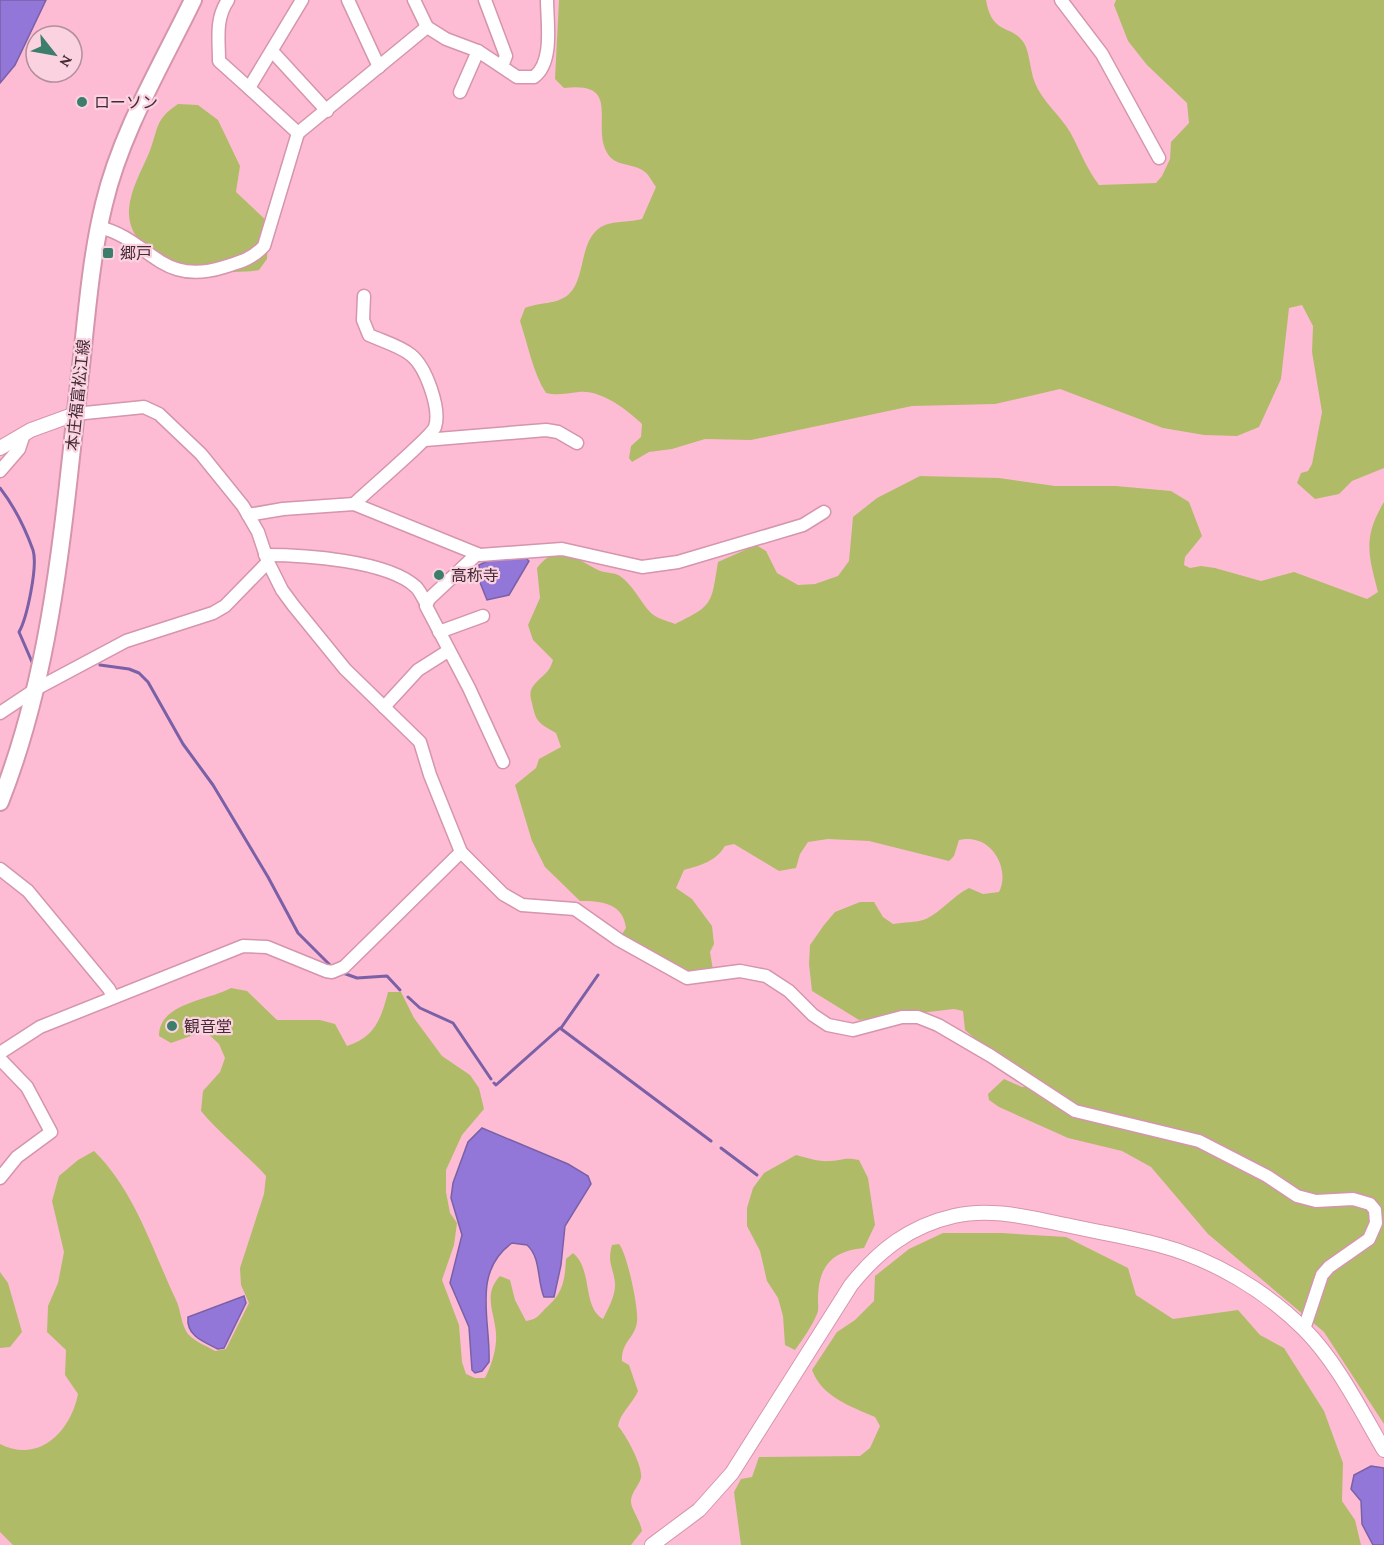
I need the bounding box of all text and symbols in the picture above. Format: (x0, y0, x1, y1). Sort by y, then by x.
north arrow (24, 24, 84, 84)
text: N (56, 52, 77, 71)
place label: ローソン (94, 94, 158, 111)
marker: ローソン (75, 95, 89, 109)
place label: 郷戸 (120, 245, 152, 262)
marker: 郷戸 (101, 246, 115, 260)
street label: 本庄福富松江線 (64, 338, 92, 452)
place label: 高称寺 (451, 567, 499, 584)
marker: 高称寺 (432, 568, 446, 582)
place label: 観音堂 (184, 1018, 232, 1035)
marker: 観音堂 (165, 1019, 179, 1033)

